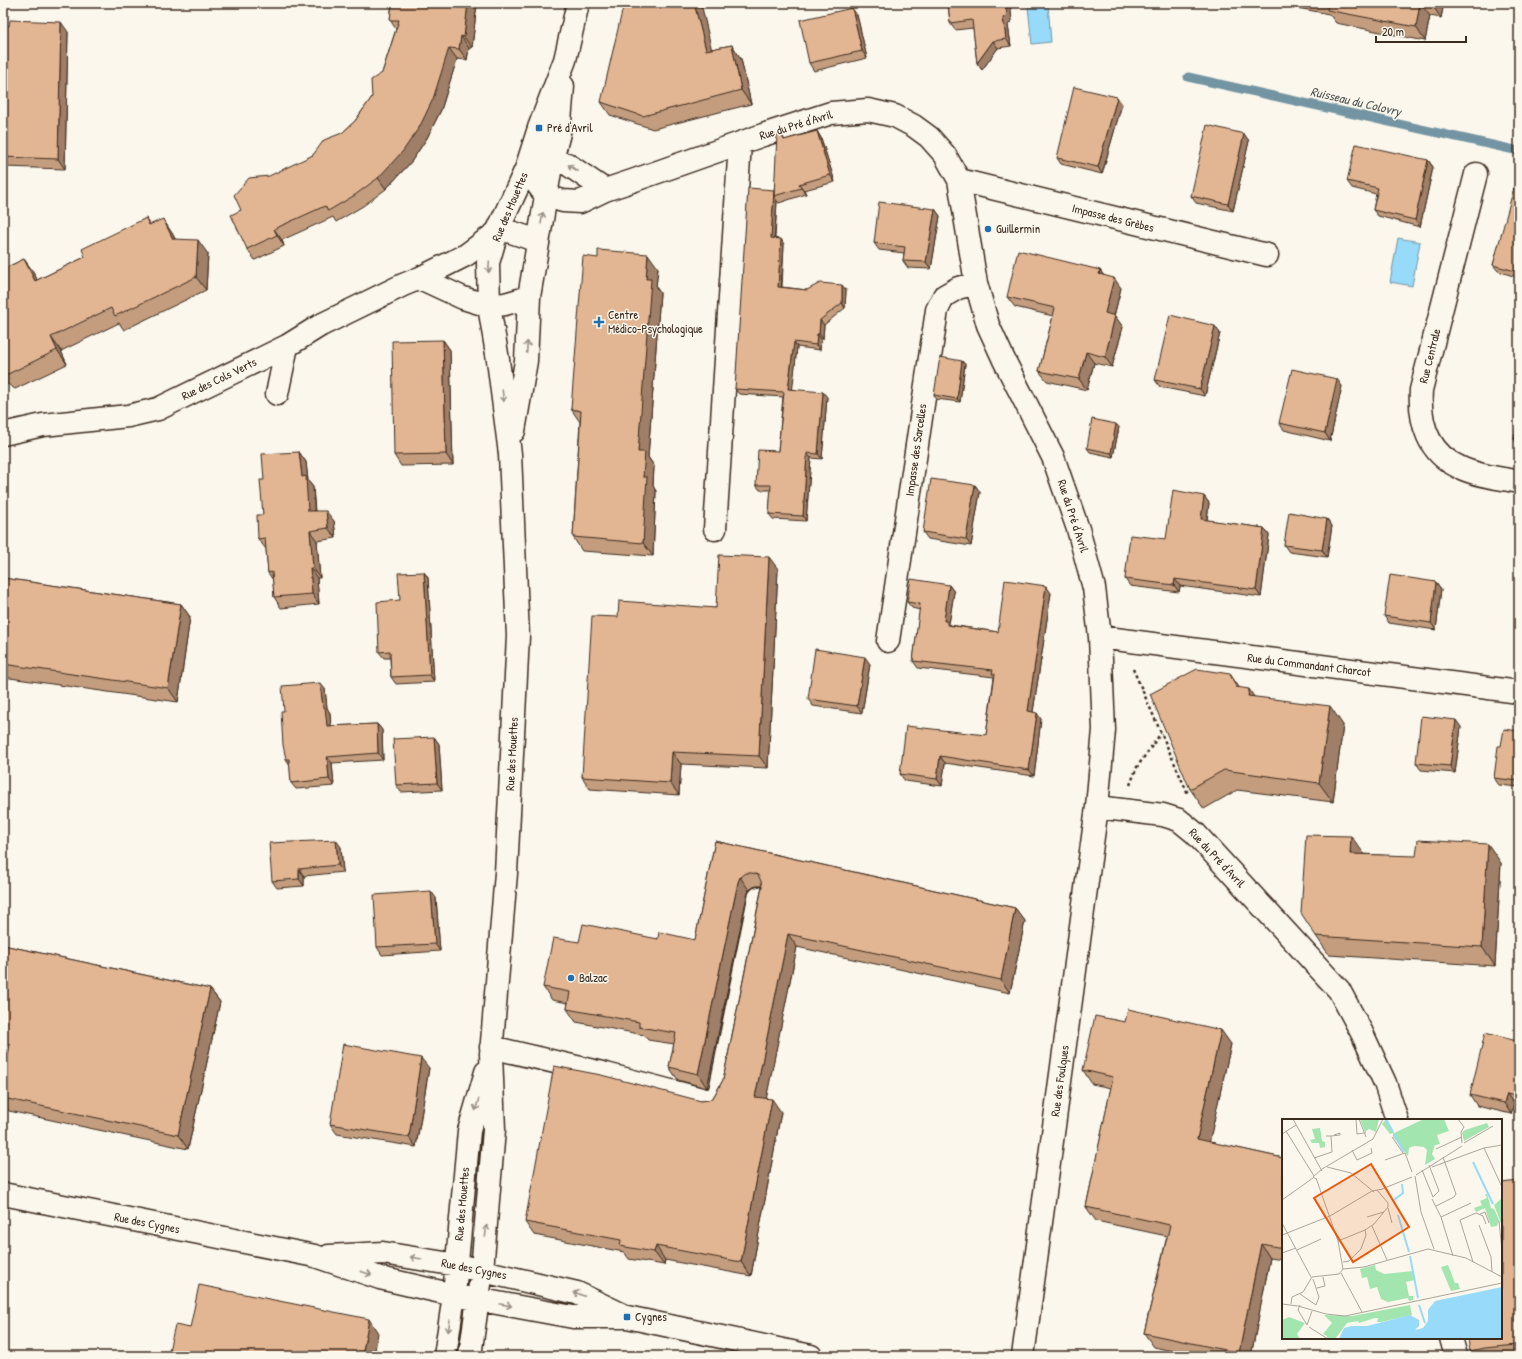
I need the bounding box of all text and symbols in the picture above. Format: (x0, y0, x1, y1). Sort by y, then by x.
scale bar (1376, 18, 1466, 44)
text: 20 m (1382, 23, 1404, 40)
water label: Ruisseau du Colovry (1309, 82, 1405, 121)
street label: Rue du Pré d'Avril (757, 105, 835, 144)
place label: Pré d'Avril (547, 119, 594, 136)
marker: Pré d'Avril (534, 123, 544, 133)
one-way arrow (567, 163, 578, 172)
street label: Rue des Mouettes (487, 169, 532, 244)
street label: Impasse des Grèbes (1070, 199, 1156, 236)
one-way arrow (538, 212, 546, 225)
place label: Guillermin (996, 220, 1040, 237)
marker: Guillermin (983, 224, 993, 234)
one-way arrow (485, 260, 492, 273)
place label: Centre Médico-Psychologique (608, 306, 703, 337)
marker: Centre Médico-Psychologique (593, 316, 605, 328)
street label: Rue Centrale (1414, 326, 1445, 385)
one-way arrow (523, 341, 531, 354)
street label: Rue des Cols Verts (178, 353, 259, 404)
one-way arrow (499, 389, 506, 402)
street label: Impasse des Sarcelles (901, 402, 930, 497)
street label: Rue du Pré d'Avril (1054, 477, 1094, 555)
street label: Rue du Commandant Charcot (1246, 649, 1373, 681)
street label: Rue des Mouettes (501, 716, 522, 791)
street label: Rue du Pré d'Avril (1185, 824, 1250, 892)
place label: Balzac (579, 969, 608, 986)
marker: Balzac (566, 973, 576, 983)
street label: Rue des Foulques (1046, 1044, 1073, 1118)
one-way arrow (473, 1098, 480, 1111)
inset map (1282, 1119, 1502, 1339)
street label: Rue des Mouettes (450, 1166, 473, 1241)
street label: Rue des Cygnes (113, 1208, 182, 1237)
one-way arrow (482, 1225, 489, 1238)
one-way arrow (410, 1254, 423, 1262)
street label: Rue des Cygnes (440, 1254, 509, 1283)
one-way arrow (359, 1270, 372, 1277)
one-way arrow (573, 1290, 585, 1298)
one-way arrow (499, 1301, 512, 1309)
place label: Cygnes (635, 1308, 667, 1325)
marker: Cygnes (622, 1312, 632, 1322)
one-way arrow (445, 1319, 453, 1332)

